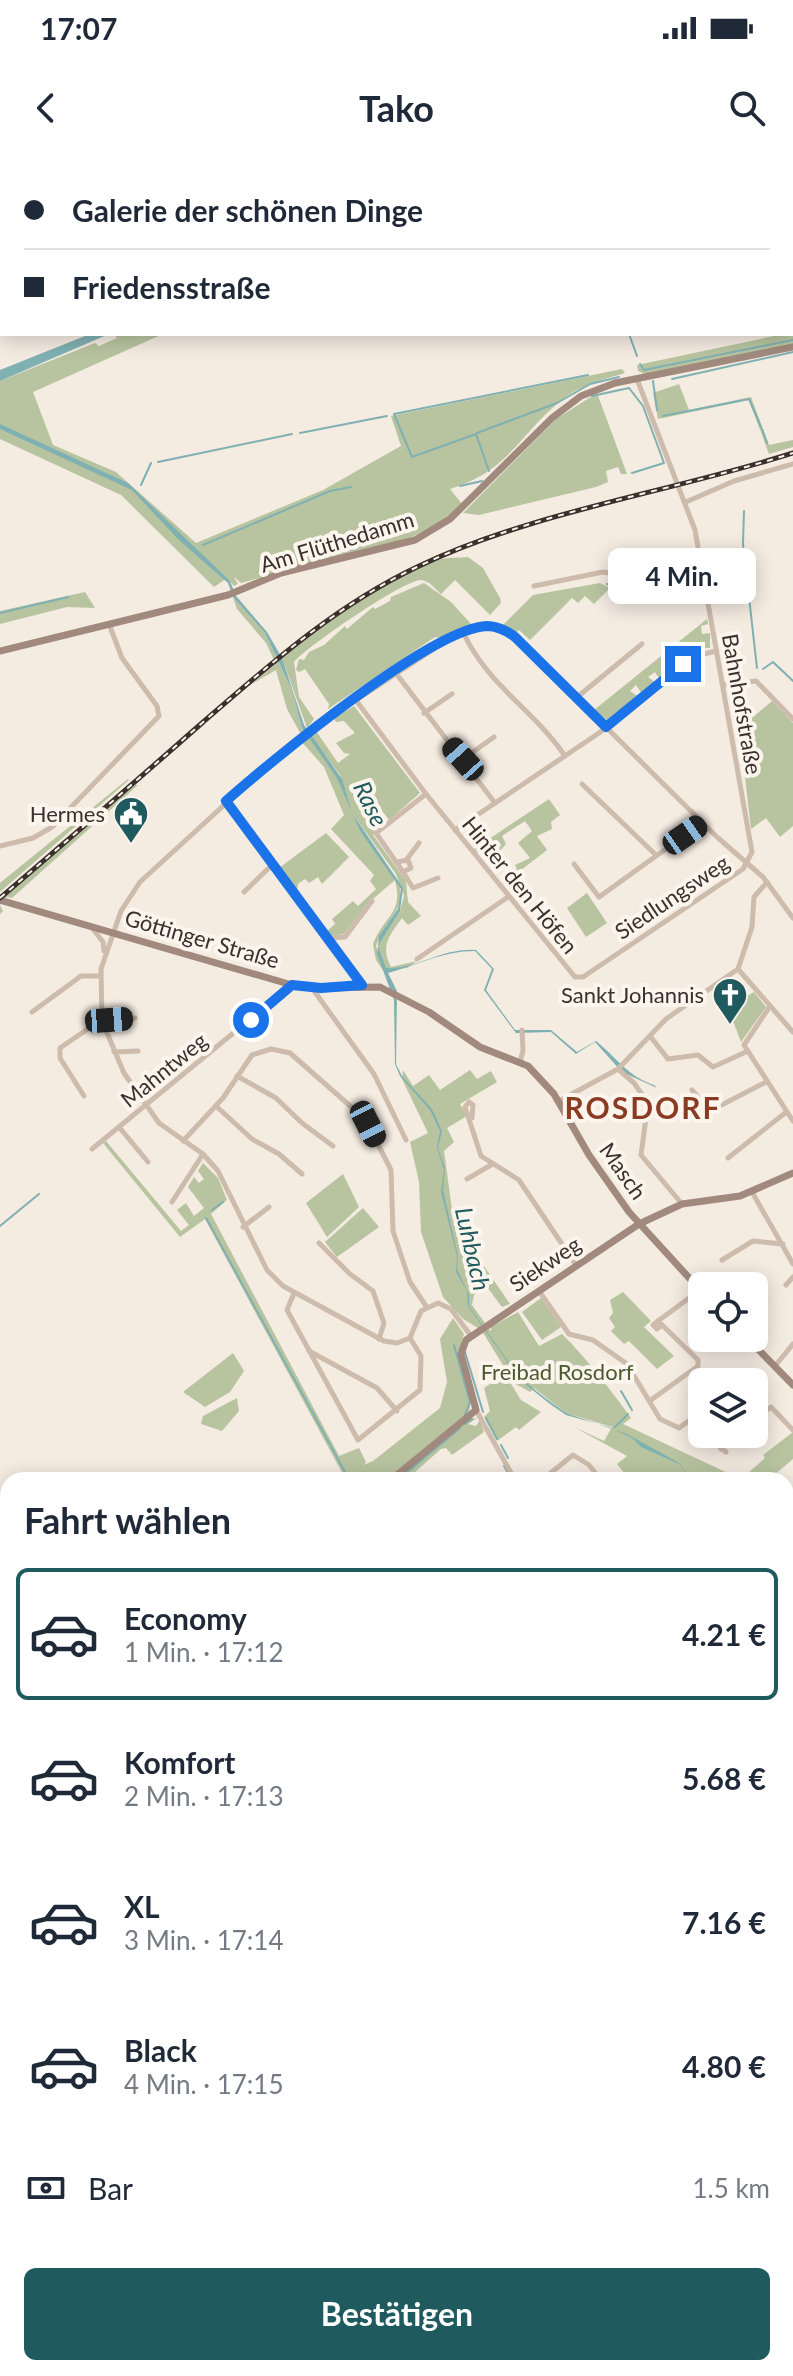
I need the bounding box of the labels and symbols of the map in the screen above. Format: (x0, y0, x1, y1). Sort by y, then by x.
street label: Am Flüthedamm (257, 505, 417, 578)
callout: 4 Min. (609, 548, 757, 604)
street label: Bahnhofstraße (717, 631, 768, 776)
route end (665, 646, 701, 682)
car (438, 733, 488, 785)
water label: Rase (348, 776, 395, 831)
public building icon: Hermes (112, 795, 150, 845)
place label: Hermes (30, 800, 105, 827)
street label: Hinter den Höfen (457, 811, 584, 959)
car (658, 811, 712, 859)
street label: Siedlungsweg (609, 849, 734, 945)
street label: Göttinger Straße (122, 904, 283, 973)
church icon: Sankt Johannis (711, 976, 749, 1026)
place label: Sankt Johannis (561, 981, 704, 1008)
route start (233, 1002, 269, 1038)
car (84, 1006, 134, 1034)
street label: Mahntweg (115, 1027, 212, 1113)
district label: ROSDORF (564, 1089, 722, 1125)
car (346, 1097, 390, 1151)
street label: Masch (594, 1137, 653, 1204)
water label: Luhbach (450, 1204, 497, 1293)
street label: Siekweg (504, 1230, 585, 1297)
park label: Freibad Rosdorf (481, 1358, 634, 1385)

